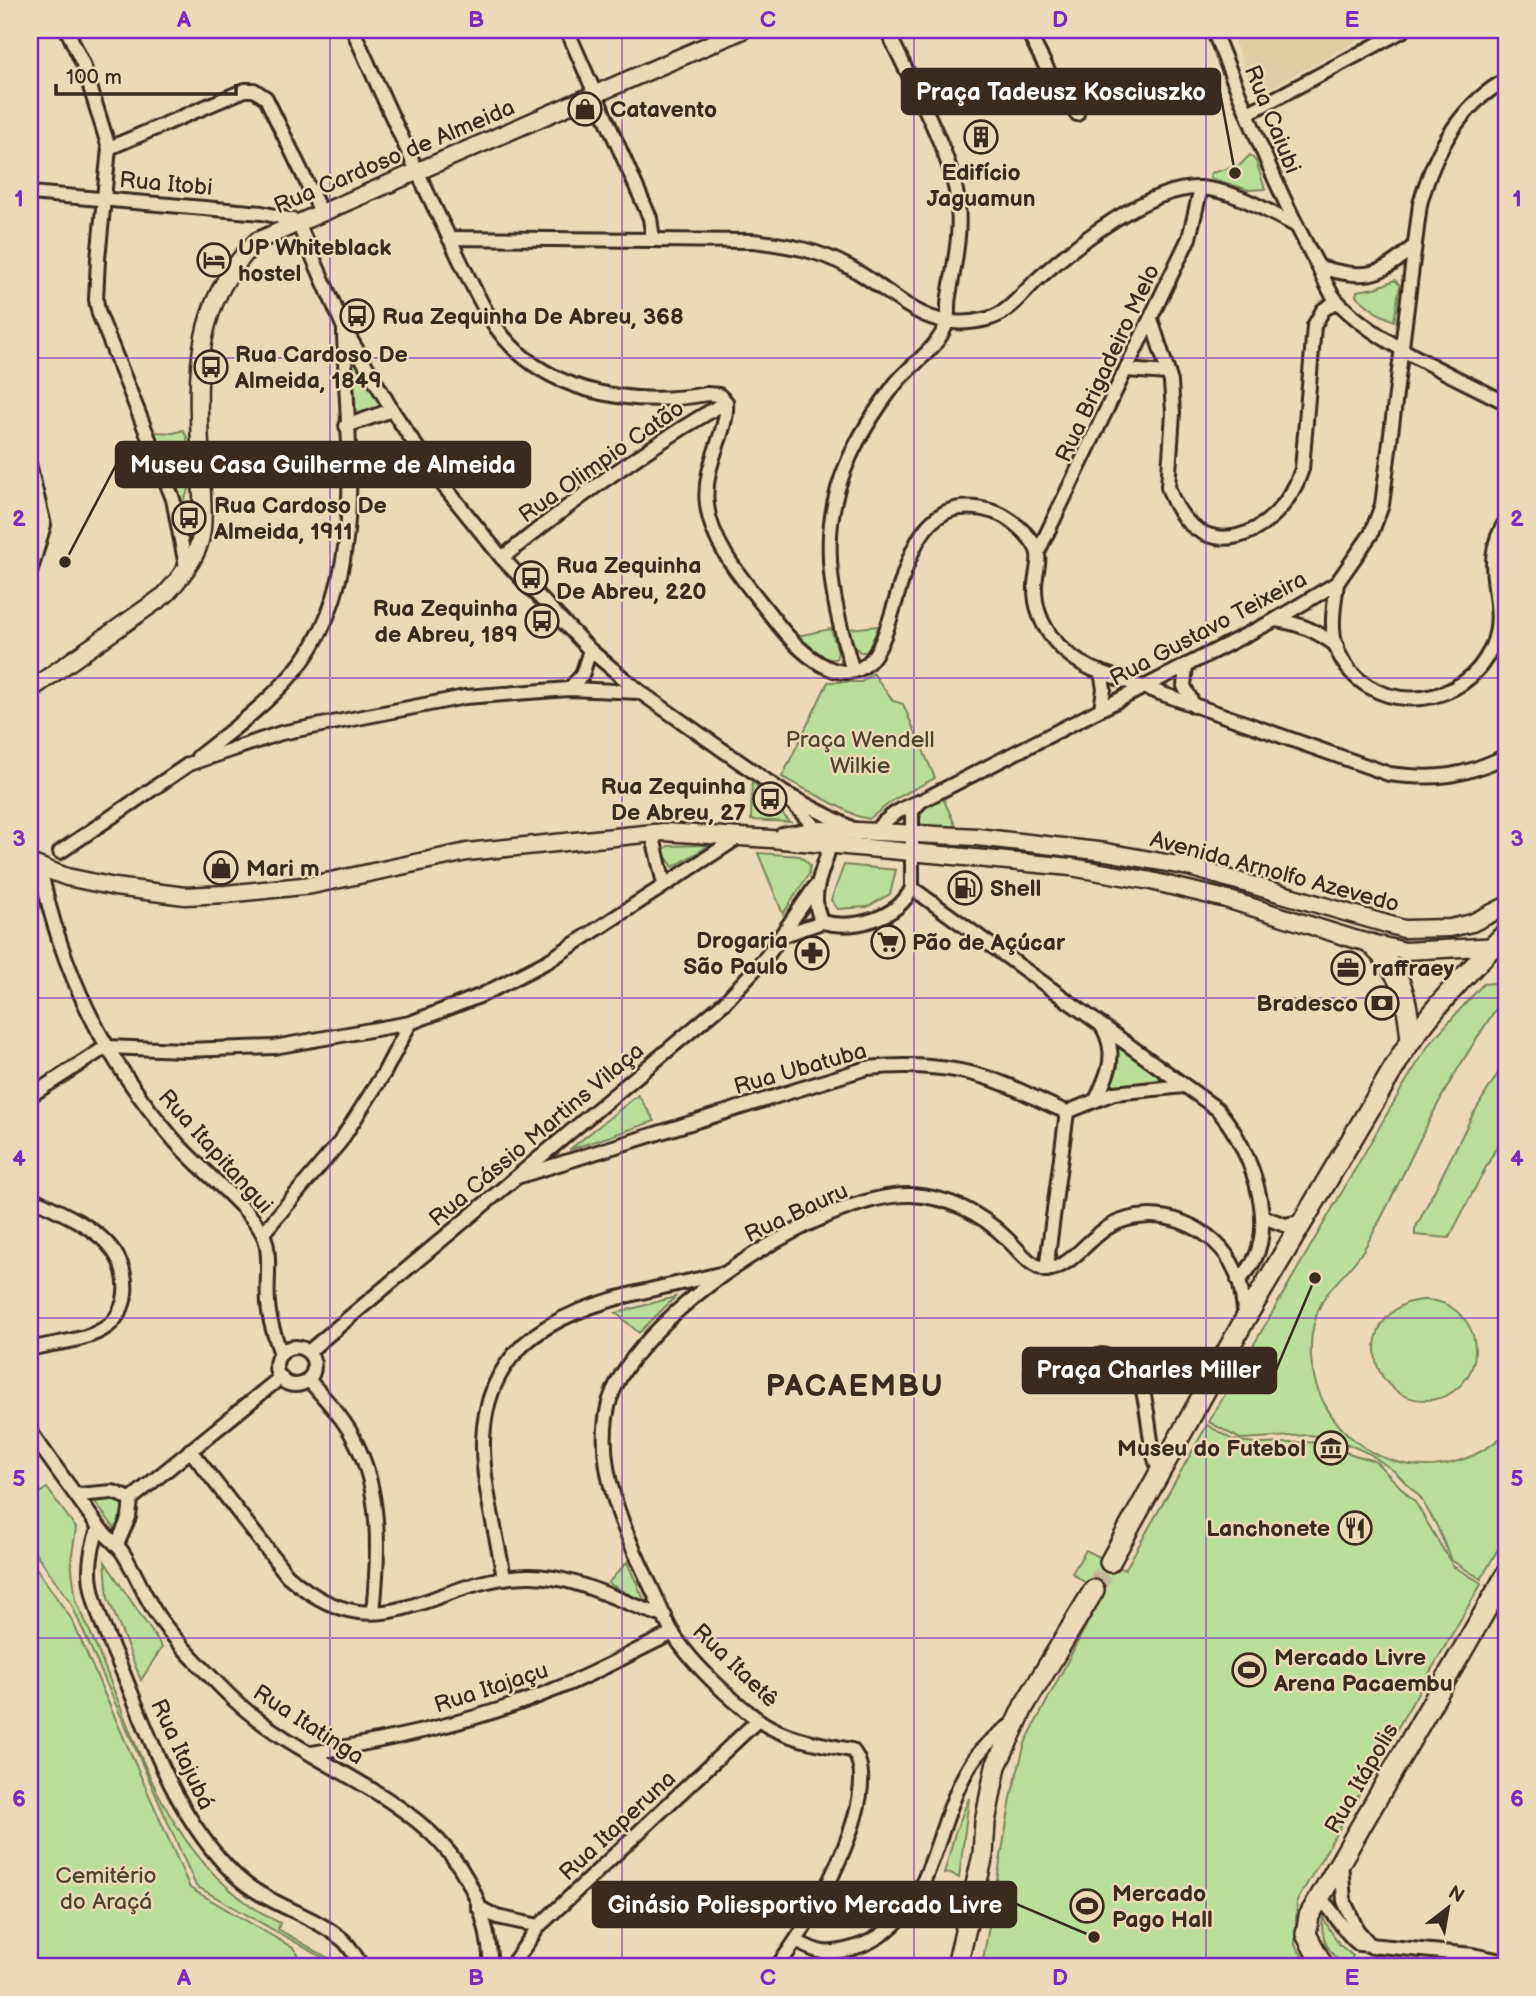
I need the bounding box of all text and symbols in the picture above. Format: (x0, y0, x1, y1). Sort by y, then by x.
text: A (176, 6, 192, 34)
text: B (468, 6, 484, 34)
text: C (760, 6, 776, 34)
text: D (1052, 6, 1068, 34)
text: E (1345, 6, 1360, 34)
scale bar (56, 52, 236, 96)
street label: Rua Caiubi (1238, 61, 1306, 178)
text: 100 m (66, 65, 122, 90)
callout: Praça Tadeusz Kosciuszko (902, 69, 1220, 114)
text: Praça Tadeusz Kosciuszko (916, 78, 1206, 107)
shop icon: Catavento (566, 90, 604, 128)
street label: Rua Cardoso de Almeida (270, 93, 519, 220)
place label: Catavento (610, 96, 717, 124)
building icon: Edifício Jaguamun (962, 118, 1000, 156)
place label: Edifício Jaguamun (926, 159, 1036, 213)
street label: Rua Itobi (118, 166, 214, 202)
text: 1 (14, 185, 24, 213)
text: 1 (1512, 185, 1522, 213)
place label: UP Whiteblack hostel (238, 234, 391, 288)
hotel icon: UP Whiteblack hostel (195, 241, 233, 279)
street label: Rua Brigadeiro Melo (1050, 260, 1166, 467)
bus stop icon: Rua Zequinha De Abreu, 368 (338, 297, 376, 335)
place label: Rua Zequinha De Abreu, 368 (382, 303, 684, 331)
place label: Rua Cardoso De Almeida, 1849 (234, 341, 408, 395)
bus stop icon: Rua Cardoso De Almeida, 1849 (192, 348, 230, 386)
street label: Rua Olimpio Catão (514, 394, 690, 529)
callout: Museu Casa Guilherme de Almeida (116, 442, 530, 487)
text: Museu Casa Guilherme de Almeida (130, 451, 516, 480)
place label: Rua Cardoso De Almeida, 1911 (213, 492, 387, 546)
bus stop icon: Rua Cardoso De Almeida, 1911 (170, 499, 208, 537)
text: 2 (12, 505, 26, 533)
text: 2 (1510, 505, 1524, 533)
place label: Rua Zequinha De Abreu, 220 (556, 552, 707, 606)
bus stop icon: Rua Zequinha De Abreu, 220 (512, 559, 550, 597)
street label: Rua Gustavo Teixeira (1105, 565, 1312, 693)
place label: Rua Zequinha de Abreu, 189 (373, 595, 518, 649)
bus stop icon: Rua Zequinha de Abreu, 189 (523, 602, 561, 640)
park label: Praça Wendell Wilkie (785, 726, 935, 780)
place label: Rua Zequinha De Abreu, 27 (601, 773, 746, 827)
bus stop icon: Rua Zequinha De Abreu, 27 (751, 780, 789, 818)
text: 3 (12, 825, 26, 853)
street label: Avenida Arnolfo Azevedo (1147, 825, 1402, 919)
text: 3 (1510, 825, 1524, 853)
shop icon: Mari m (202, 849, 240, 887)
place label: Mari m (246, 855, 320, 883)
fuel station icon: Shell (946, 869, 984, 907)
place label: Shell (990, 875, 1041, 903)
supermarket icon: Pão de Açúcar (869, 923, 907, 961)
place label: Drogaria São Paulo (683, 927, 788, 981)
place label: Pão de Açúcar (912, 929, 1066, 957)
pharmacy icon: Drogaria São Paulo (793, 934, 831, 972)
office icon: raffraey (1329, 949, 1367, 987)
place label: raffraey (1372, 955, 1455, 983)
bank icon: Bradesco (1363, 984, 1401, 1022)
place label: Bradesco (1256, 990, 1358, 1018)
street label: Rua Cássio Martins Vilaça (424, 1037, 650, 1233)
street label: Rua Ubatuba (731, 1037, 870, 1101)
street label: Rua Itapitangui (152, 1084, 278, 1220)
text: 4 (12, 1145, 26, 1173)
text: 4 (1510, 1145, 1524, 1173)
street label: Rua Bauru (740, 1177, 853, 1249)
callout: Praça Charles Miller (1023, 1348, 1276, 1393)
text: Praça Charles Miller (1037, 1356, 1262, 1385)
district label: PACAEMBU (766, 1369, 944, 1405)
museum icon: Museu do Futebol (1312, 1429, 1350, 1467)
place label: Museu do Futebol (1117, 1435, 1306, 1463)
text: 5 (12, 1465, 26, 1493)
text: 5 (1510, 1465, 1524, 1493)
restaurant icon: Lanchonete (1336, 1509, 1374, 1547)
place label: Lanchonete (1206, 1515, 1330, 1543)
street label: Rua Itaetê (686, 1618, 784, 1714)
place label: Mercado Livre Arena Pacaembu (1273, 1644, 1453, 1698)
sports icon: Mercado Livre Arena Pacaembu (1230, 1651, 1268, 1689)
street label: Rua Itajaçu (431, 1656, 552, 1720)
street label: Rua Itatinga (248, 1679, 369, 1771)
street label: Rua Itajubá (144, 1695, 220, 1814)
street label: Rua Itápolis (1319, 1718, 1405, 1839)
street label: Rua Itaperuna (554, 1765, 682, 1887)
text: 6 (12, 1785, 26, 1813)
text: 6 (1510, 1785, 1524, 1813)
park label: Cemitério do Araçá (55, 1862, 157, 1916)
north arrow (1414, 1874, 1484, 1944)
place label: Mercado Pago Hall (1112, 1880, 1213, 1934)
text: N (1444, 1881, 1468, 1908)
callout: Ginásio Poliesportivo Mercado Livre (593, 1882, 1016, 1927)
sports icon: Mercado Pago Hall (1068, 1887, 1106, 1925)
text: Ginásio Poliesportivo Mercado Livre (608, 1891, 1002, 1920)
text: A (176, 1964, 192, 1992)
text: B (468, 1964, 484, 1992)
text: C (760, 1964, 776, 1992)
text: D (1052, 1964, 1068, 1992)
text: E (1345, 1964, 1360, 1992)

